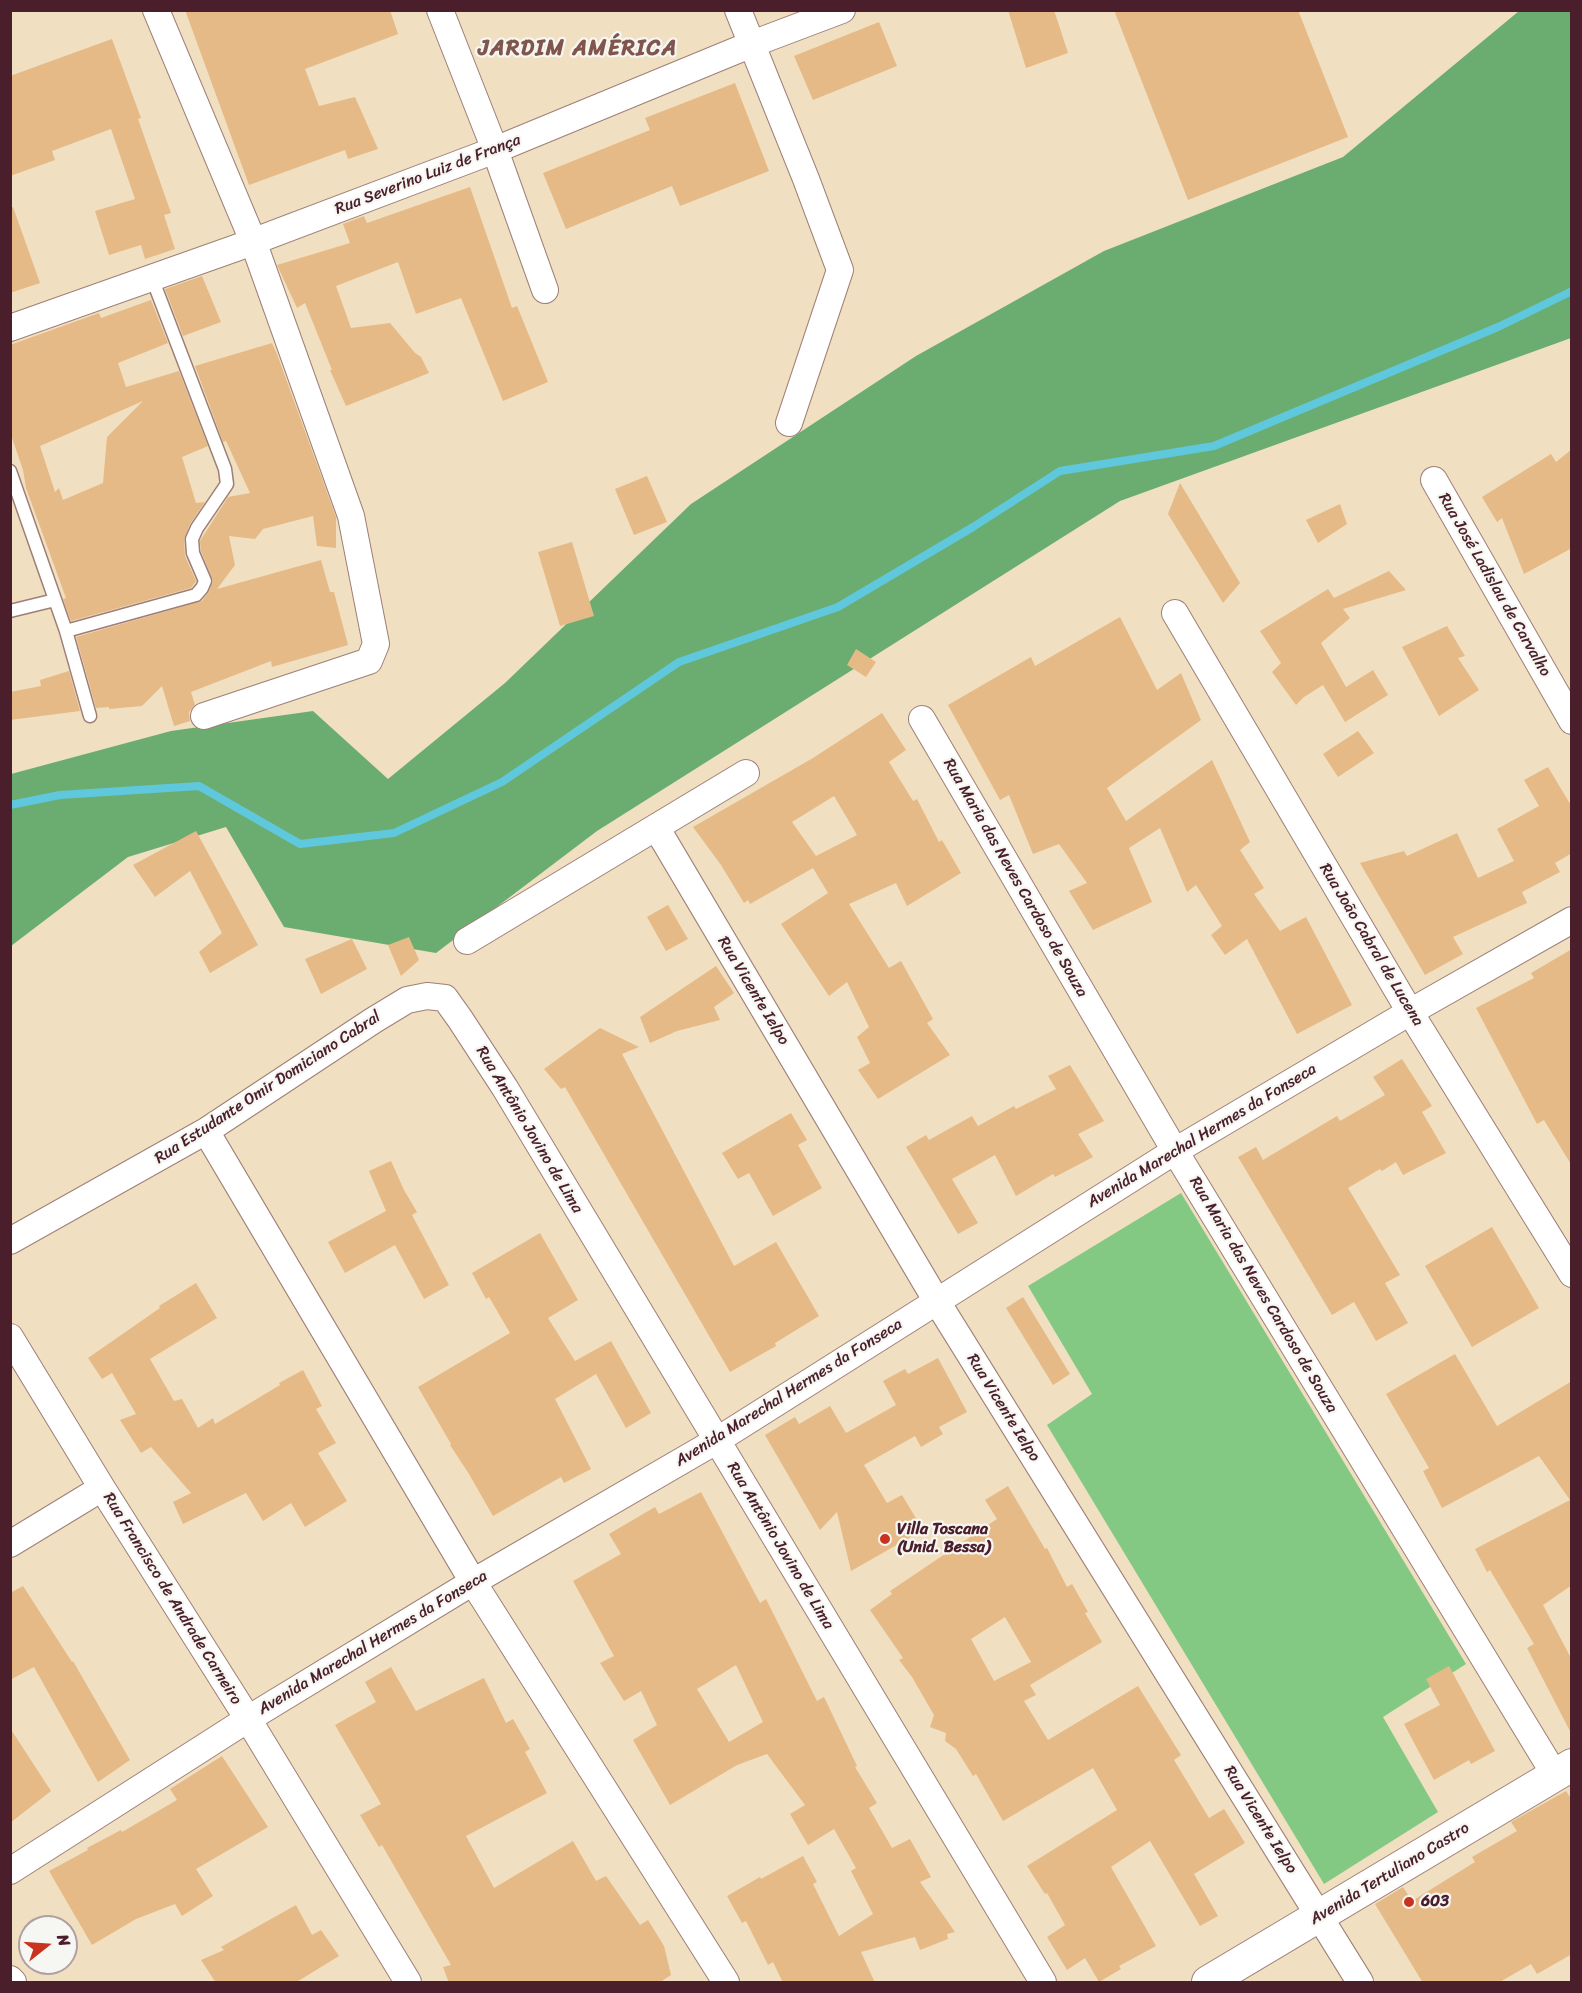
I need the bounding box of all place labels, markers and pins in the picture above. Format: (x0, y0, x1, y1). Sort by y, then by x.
place label: Villa Toscana (Unid. Bessa) (897, 1520, 990, 1558)
marker: Villa Toscana (Unid. Bessa) (878, 1532, 892, 1546)
place label: 603 (1421, 1892, 1449, 1912)
marker: 603 (1402, 1895, 1416, 1909)

